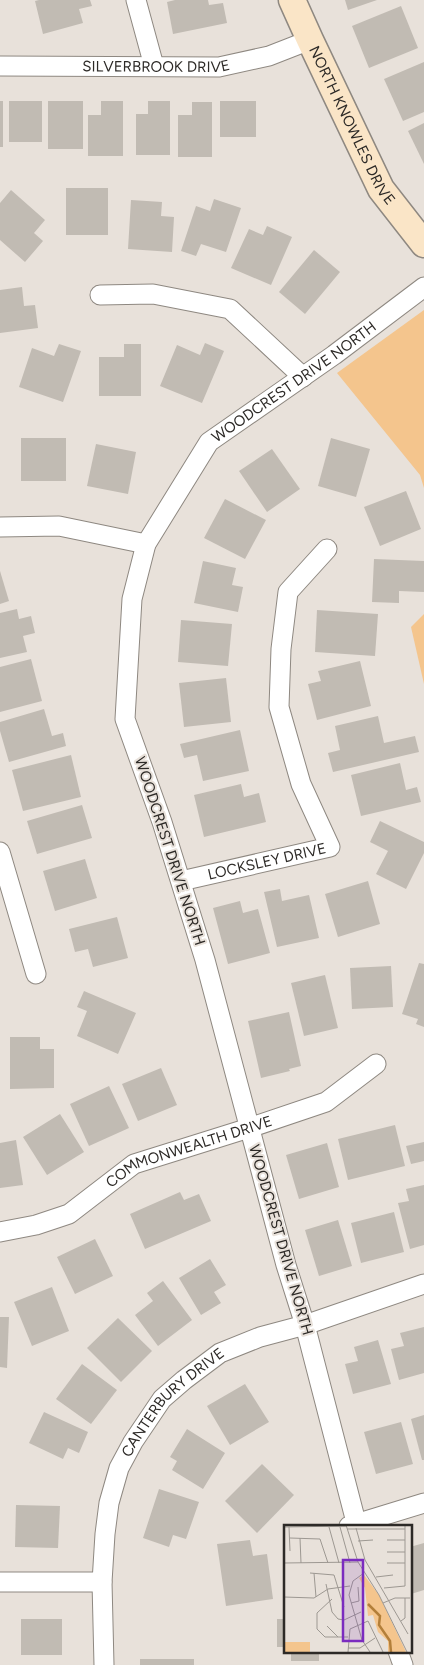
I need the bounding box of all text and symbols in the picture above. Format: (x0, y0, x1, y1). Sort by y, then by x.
street label: NORTH KNOWLES DRIVE (305, 43, 399, 209)
street label: SILVERBROOK DRIVE (82, 56, 231, 76)
street label: WOODCREST DRIVE NORTH (208, 317, 380, 446)
street label: WOODCREST DRIVE NORTH (131, 754, 209, 948)
street label: LOCKSLEY DRIVE (206, 839, 328, 884)
street label: COMMONWEALTH DRIVE (102, 1112, 274, 1191)
street label: WOODCREST DRIVE NORTH (245, 1143, 317, 1337)
street label: CANTERBURY DRIVE (118, 1344, 228, 1460)
inset map (284, 1525, 412, 1652)

